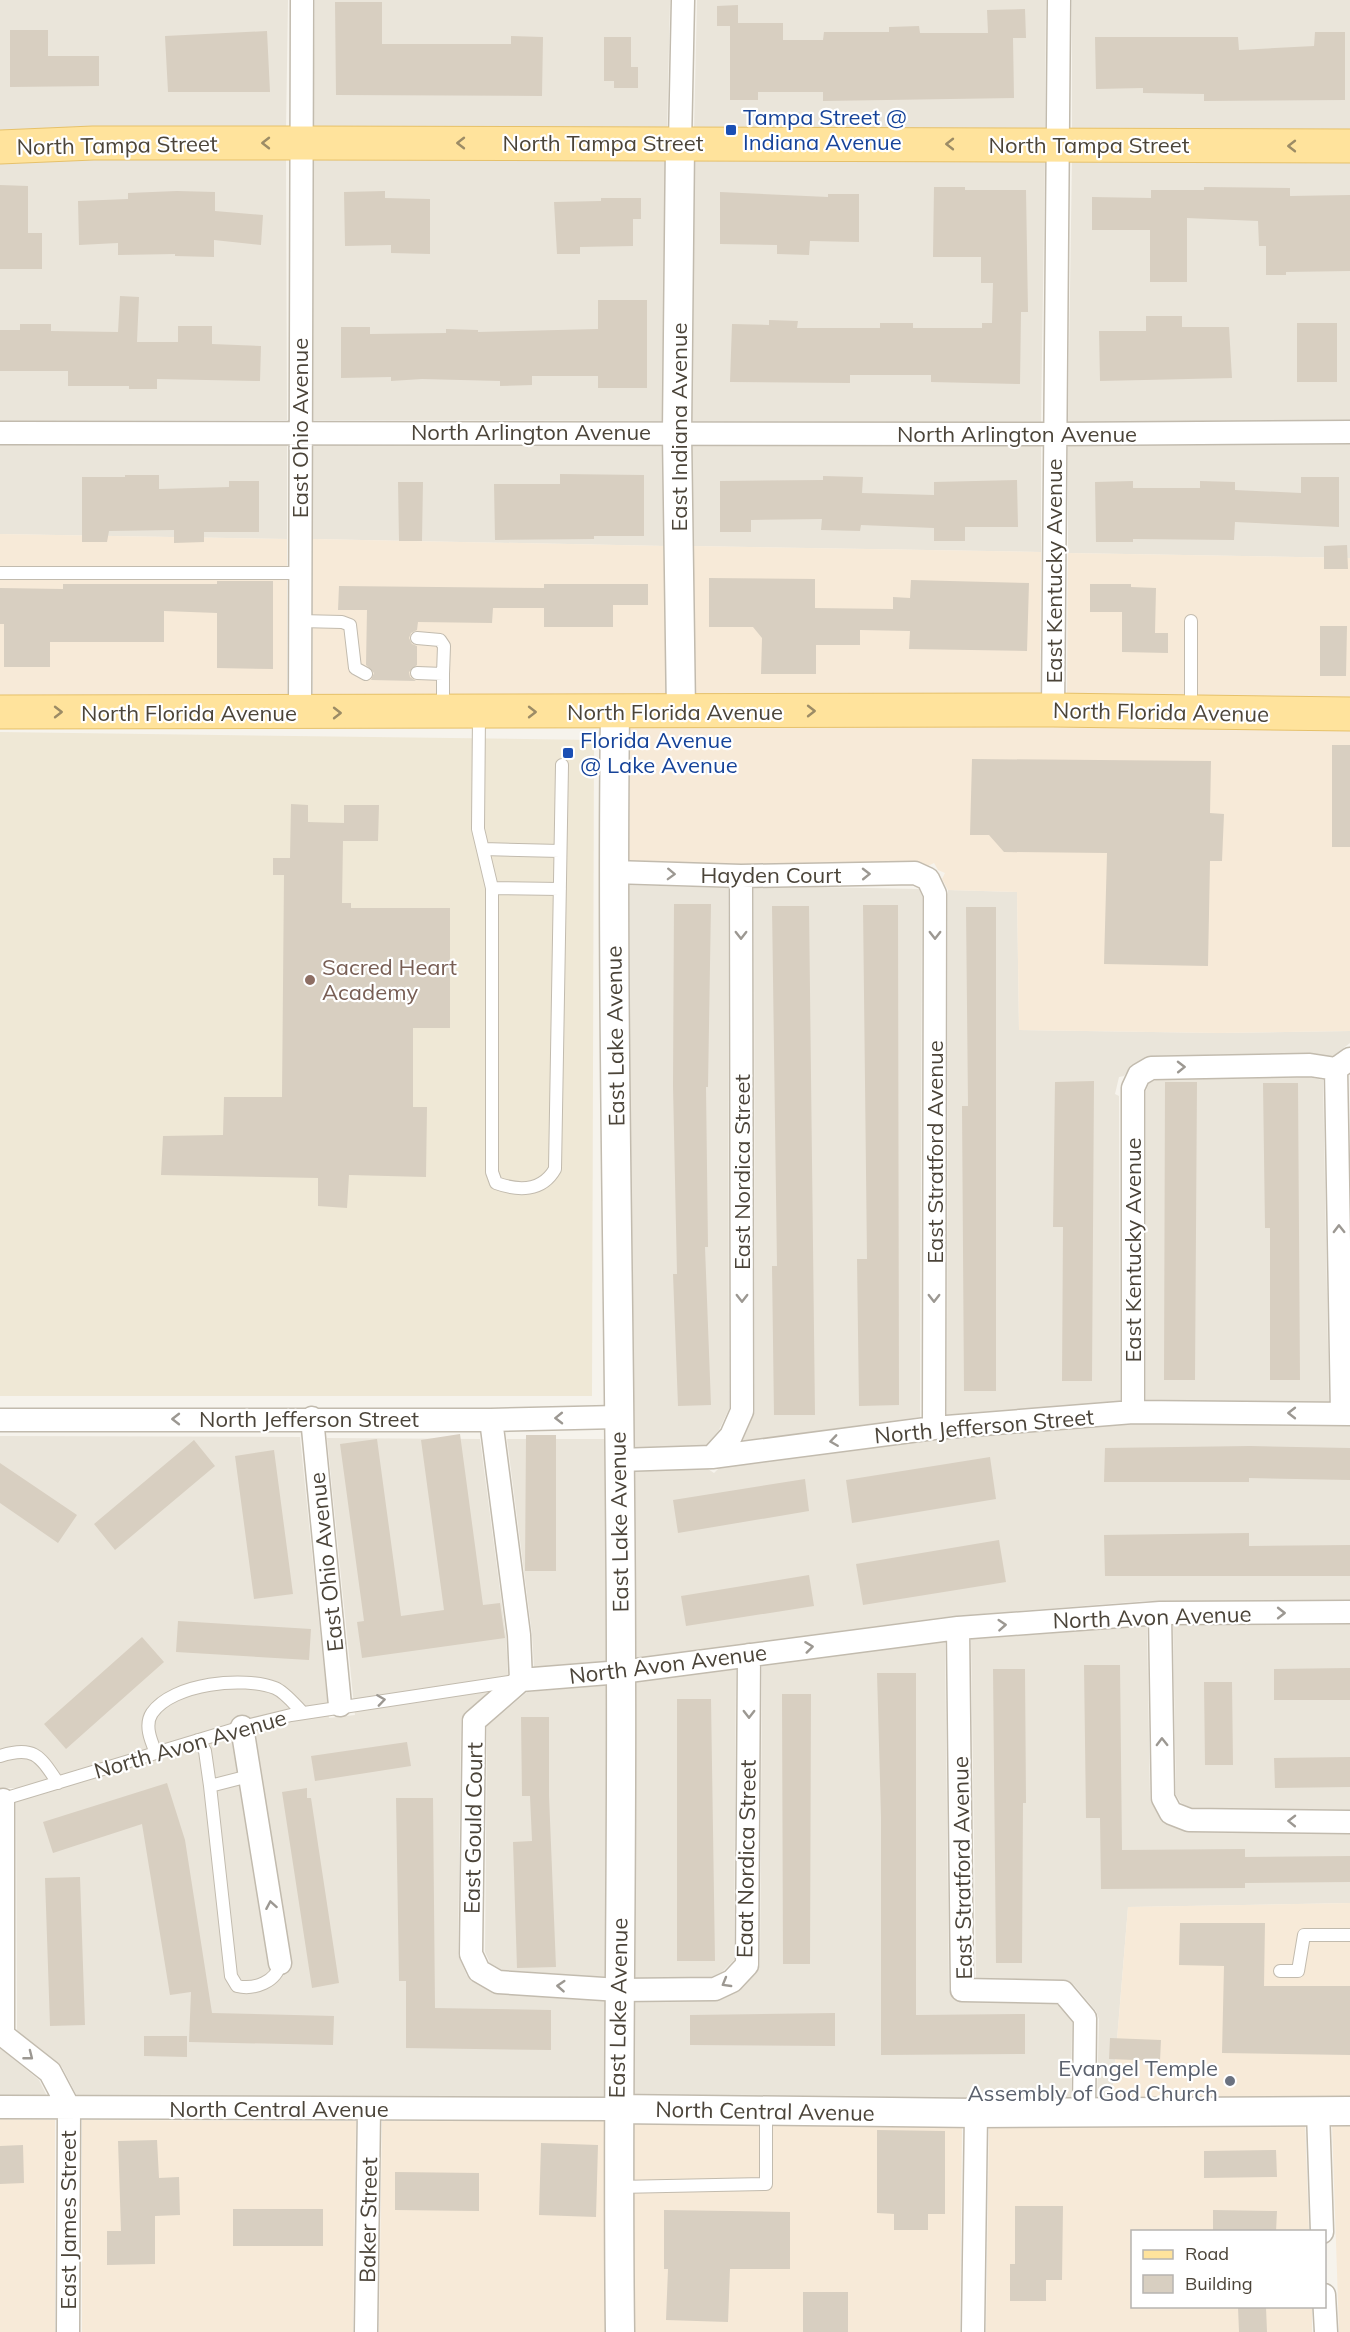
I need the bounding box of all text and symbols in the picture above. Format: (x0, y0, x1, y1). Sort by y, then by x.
place label: Tampa Street @ Indiana Avenue (743, 103, 907, 156)
marker: Tampa Street @ Indiana Avenue (724, 123, 738, 137)
street label: North Tampa Street (16, 129, 218, 161)
street label: North Tampa Street (502, 129, 704, 157)
street label: North Tampa Street (988, 131, 1190, 159)
one-way arrow (261, 137, 270, 149)
one-way arrow (456, 137, 465, 149)
one-way arrow (945, 138, 954, 150)
one-way arrow (1287, 140, 1296, 152)
street label: East Indiana Avenue (665, 323, 693, 531)
street label: East Ohio Avenue (286, 338, 314, 518)
street label: North Arlington Avenue (411, 418, 651, 446)
street label: North Arlington Avenue (897, 420, 1137, 448)
street label: East Kentucky Avenue (1040, 458, 1068, 684)
street label: North Florida Avenue (1053, 696, 1269, 728)
street label: North Florida Avenue (567, 698, 783, 726)
street label: North Florida Avenue (81, 699, 297, 727)
one-way arrow (807, 705, 816, 717)
one-way arrow (54, 706, 63, 718)
one-way arrow (528, 706, 537, 718)
one-way arrow (333, 707, 342, 719)
place label: Florida Avenue @ Lake Avenue (580, 726, 738, 779)
marker: Florida Avenue @ Lake Avenue (561, 746, 575, 760)
street label: Hayden Court (700, 861, 842, 889)
one-way arrow (667, 868, 676, 880)
one-way arrow (862, 868, 871, 880)
one-way arrow (735, 930, 747, 939)
one-way arrow (929, 931, 941, 940)
street label: East Lake Avenue (599, 945, 631, 1127)
place label: Sacred Heart Academy (322, 953, 457, 1006)
marker: Sacred Heart Academy (303, 973, 317, 987)
street label: East Stratford Avenue (921, 1040, 949, 1264)
one-way arrow (1176, 1061, 1185, 1074)
street label: East Nordica Street (728, 1074, 756, 1270)
street label: East Kentucky Avenue (1119, 1137, 1147, 1363)
one-way arrow (1333, 1225, 1345, 1234)
one-way arrow (736, 1293, 748, 1302)
one-way arrow (928, 1294, 940, 1303)
street label: North Jefferson Street (873, 1402, 1095, 1450)
street label: North Jefferson Street (199, 1405, 419, 1433)
one-way arrow (1287, 1407, 1296, 1420)
one-way arrow (555, 1412, 564, 1425)
one-way arrow (171, 1413, 180, 1425)
street label: East Lake Avenue (603, 1431, 635, 1613)
one-way arrow (829, 1434, 839, 1446)
street label: East Ohio Avenue (303, 1471, 349, 1653)
street label: North Avon Avenue (1052, 1600, 1252, 1634)
one-way arrow (1277, 1607, 1286, 1619)
one-way arrow (998, 1618, 1007, 1631)
street label: North Avon Avenue (568, 1638, 768, 1690)
one-way arrow (804, 1642, 813, 1654)
one-way arrow (376, 1694, 385, 1706)
street label: North Avon Avenue (91, 1703, 289, 1785)
one-way arrow (743, 1709, 755, 1718)
one-way arrow (1156, 1737, 1168, 1746)
street label: East Gould Court (458, 1742, 488, 1914)
street label: East Stratford Avenue (946, 1756, 978, 1980)
street label: Eaat Nordica Street (730, 1759, 762, 1958)
one-way arrow (1287, 1815, 1296, 1827)
one-way arrow (265, 1900, 277, 1910)
street label: East Lake Avenue (602, 1917, 634, 2099)
one-way arrow (722, 1975, 732, 1987)
one-way arrow (556, 1980, 565, 1993)
one-way arrow (22, 2048, 33, 2059)
place label: Evangel Temple Assembly of God Church (968, 2054, 1218, 2107)
marker: Evangel Temple Assembly of God Church (1223, 2074, 1237, 2088)
street label: North Central Avenue (169, 2095, 389, 2123)
street label: North Central Avenue (655, 2095, 875, 2127)
street label: East James Street (54, 2130, 82, 2310)
street label: Baker Street (353, 2157, 383, 2283)
legend (1131, 2230, 1326, 2308)
text: Road (1185, 2242, 1229, 2265)
text: Building (1185, 2272, 1253, 2295)

